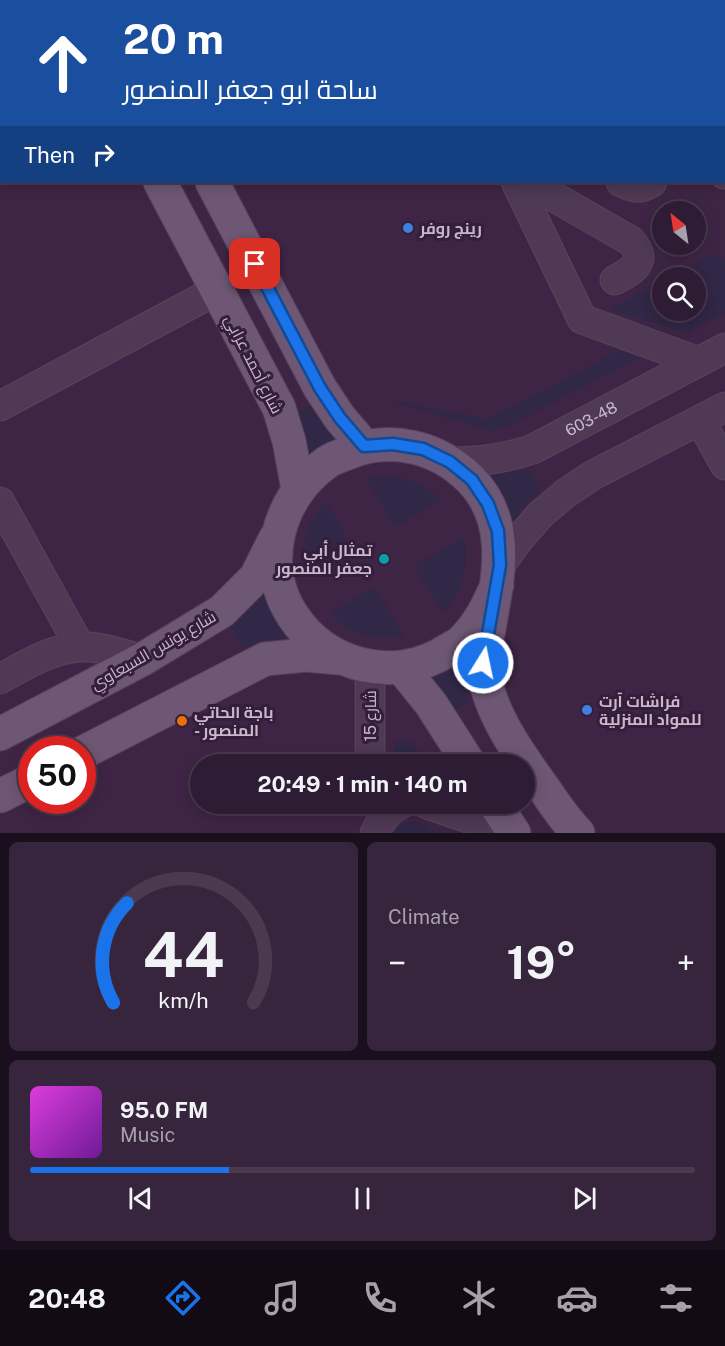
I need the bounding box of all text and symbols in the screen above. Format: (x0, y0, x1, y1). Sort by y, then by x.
text: 20 m (123, 14, 224, 63)
icon: ahead (24, 24, 102, 102)
text: ساحة ابو جعفر المنصور (123, 73, 378, 105)
icon: right (87, 138, 120, 171)
text: Then (24, 142, 75, 168)
north arrow (652, 201, 706, 255)
map controls (652, 201, 706, 321)
place label: رينج روفر (419, 219, 482, 239)
marker: رينج روفر (401, 221, 415, 235)
pin (229, 238, 280, 289)
icon: arrive (238, 247, 271, 280)
button: search (652, 267, 706, 321)
street label: شارع أحمد عرابي (217, 312, 287, 419)
street label: 603-48 (562, 397, 621, 440)
place label: تمثال أبي جعفر المنصور (275, 540, 373, 578)
marker: تمثال أبي جعفر المنصور (377, 552, 391, 566)
street label: شارع يونس السبعاوي (87, 607, 221, 698)
position arrow (451, 631, 515, 695)
street label: شارع 15 (361, 690, 382, 742)
place label: فراشات آرت للمواد المنزلية (599, 692, 701, 729)
place label: باجة الحاتي - المنصور (194, 703, 273, 740)
marker: فراشات آرت للمواد المنزلية (580, 703, 594, 717)
marker: باجة الحاتي - المنصور (175, 714, 189, 728)
speed limit sign: 50 (18, 736, 96, 814)
text: 20:49 · 1 min · 140 m (258, 771, 467, 797)
text: Climate (388, 905, 460, 929)
text: 44 (143, 918, 224, 991)
text: 19° (506, 936, 577, 989)
text: − (388, 944, 406, 982)
text: + (677, 944, 695, 982)
text: km/h (158, 989, 209, 1014)
text: 95.0 FM (120, 1097, 208, 1123)
text: Music (120, 1123, 175, 1147)
icon: previous (124, 1182, 157, 1215)
icon: pause (346, 1182, 379, 1215)
icon: next (568, 1182, 601, 1215)
icon: directions (162, 1277, 204, 1319)
icon: music (261, 1277, 303, 1319)
icon: phone (359, 1277, 401, 1319)
icon: climate (458, 1277, 500, 1319)
icon: car (556, 1277, 598, 1319)
icon: filters (655, 1277, 697, 1319)
text: 20:48 (28, 1282, 106, 1314)

